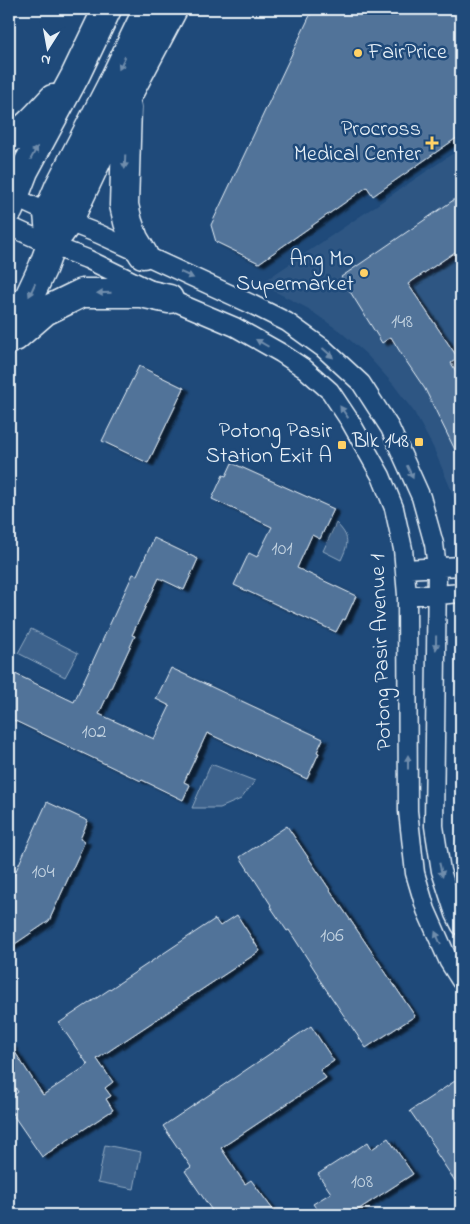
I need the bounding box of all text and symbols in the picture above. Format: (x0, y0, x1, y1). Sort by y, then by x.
north arrow (22, 22, 72, 72)
place label: FairPrice (367, 37, 447, 69)
marker: FairPrice (352, 47, 364, 59)
text: N (39, 48, 52, 70)
one-way arrow (118, 55, 126, 70)
place label: Procross Medical Center (294, 114, 421, 171)
marker: Procross Medical Center (425, 136, 439, 150)
one-way arrow (30, 146, 38, 160)
one-way arrow (121, 154, 129, 170)
place label: Ang Mo Supermarket (236, 244, 355, 301)
marker: Ang Mo Supermarket (358, 267, 370, 279)
one-way arrow (180, 271, 194, 279)
one-way arrow (28, 283, 36, 297)
one-way arrow (95, 289, 111, 297)
house number: 148 (391, 308, 413, 337)
one-way arrow (256, 338, 269, 347)
one-way arrow (322, 347, 334, 359)
one-way arrow (339, 405, 349, 419)
place label: Potong Pasir Station Exit A (206, 416, 332, 473)
place label: Blk 148 (351, 426, 409, 458)
marker: Blk 148 (413, 436, 425, 448)
marker: Potong Pasir Station Exit A (336, 439, 348, 451)
one-way arrow (406, 465, 414, 479)
house number: 101 (271, 535, 293, 564)
street label: Potong Pasir Avenue 1 (363, 553, 402, 751)
one-way arrow (432, 636, 440, 652)
house number: 102 (82, 718, 107, 747)
one-way arrow (404, 754, 412, 770)
house number: 104 (31, 858, 55, 887)
one-way arrow (437, 863, 445, 878)
house number: 106 (320, 922, 344, 951)
one-way arrow (434, 931, 442, 945)
house number: 108 (351, 1168, 373, 1197)

